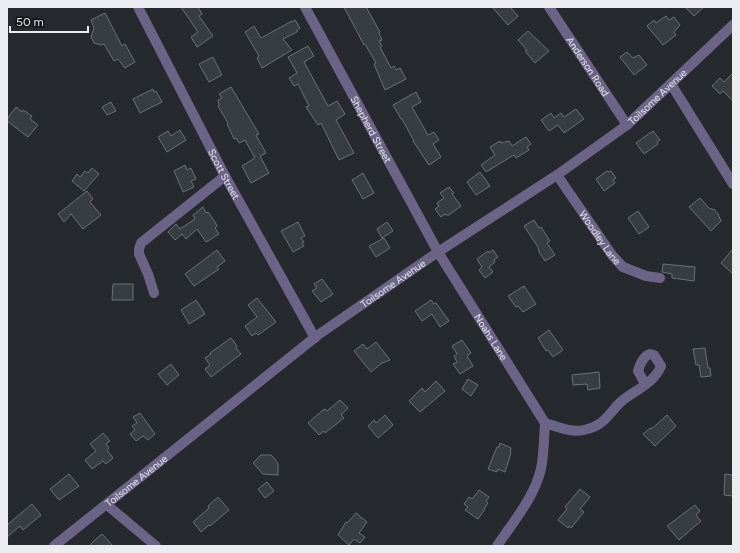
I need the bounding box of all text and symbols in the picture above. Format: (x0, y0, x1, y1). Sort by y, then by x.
scale bar (10, 8, 88, 34)
text: 50 m (16, 15, 44, 29)
street label: Anderson Road (563, 34, 612, 99)
street label: Toilsome Avenue (625, 66, 690, 128)
street label: Shepherd Street (348, 94, 394, 165)
street label: Scott Street (205, 147, 243, 202)
street label: Woodley Lane (576, 208, 624, 268)
street label: Toilsome Avenue (358, 256, 429, 311)
street label: Noahs Lane (471, 311, 511, 364)
street label: Toilsome Avenue (103, 452, 171, 510)

